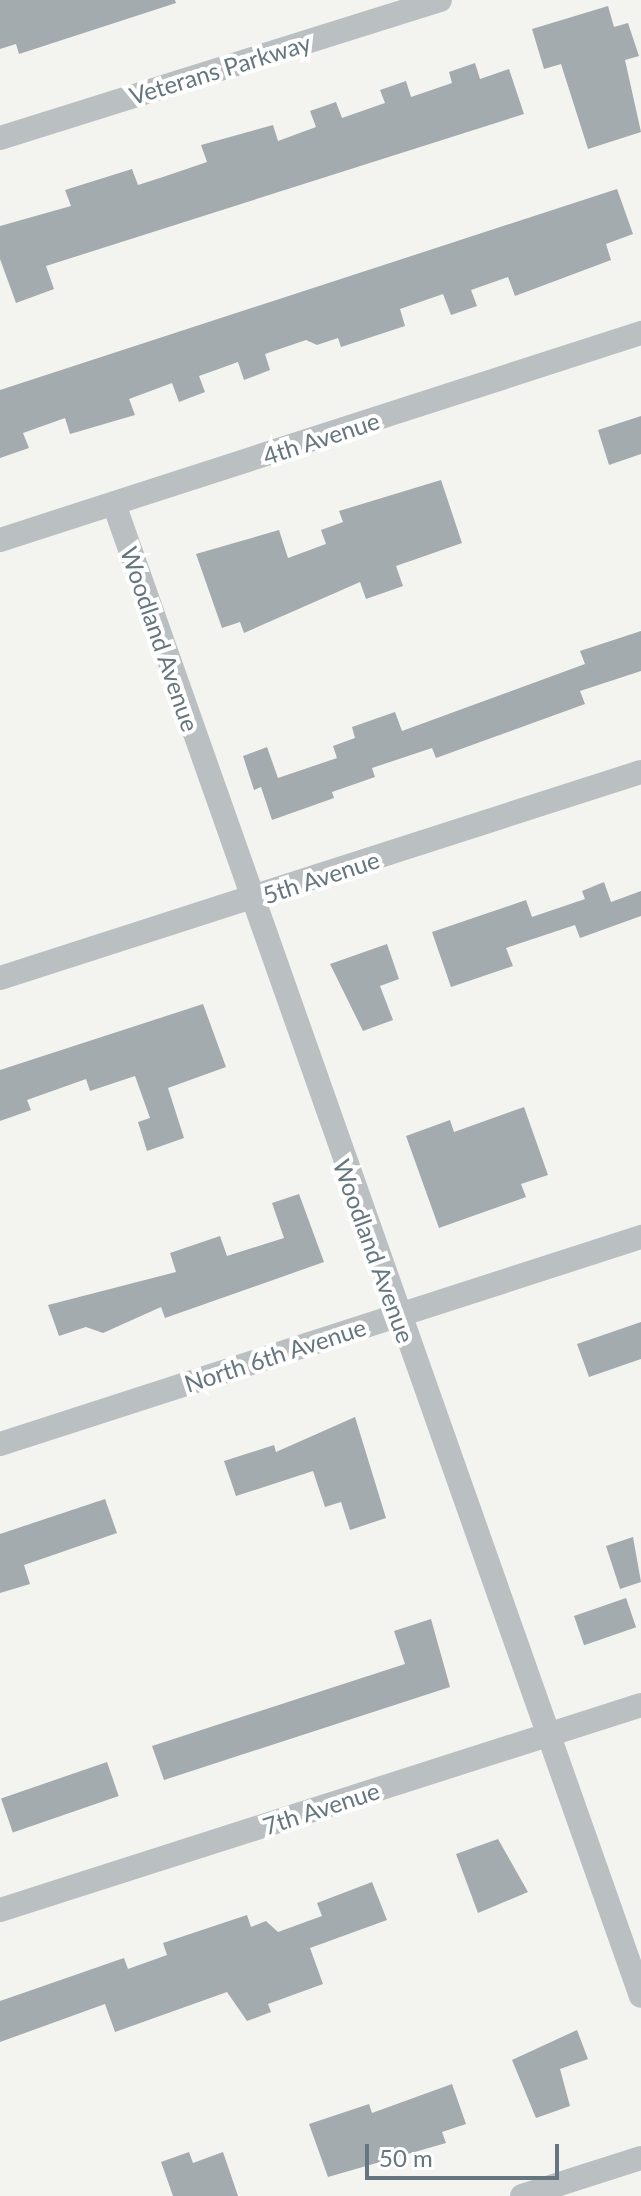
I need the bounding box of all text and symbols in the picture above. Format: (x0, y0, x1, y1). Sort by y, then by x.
street label: Veterans Parkway (126, 28, 314, 110)
street label: 4th Avenue (259, 406, 383, 470)
street label: Woodland Avenue (115, 543, 205, 735)
street label: 5th Avenue (259, 845, 383, 909)
street label: Woodland Avenue (327, 1155, 421, 1347)
street label: North 6th Avenue (180, 1312, 370, 1398)
street label: 7th Avenue (259, 1776, 383, 1840)
scale bar (369, 2128, 563, 2178)
text: 50 m (379, 2143, 433, 2172)

